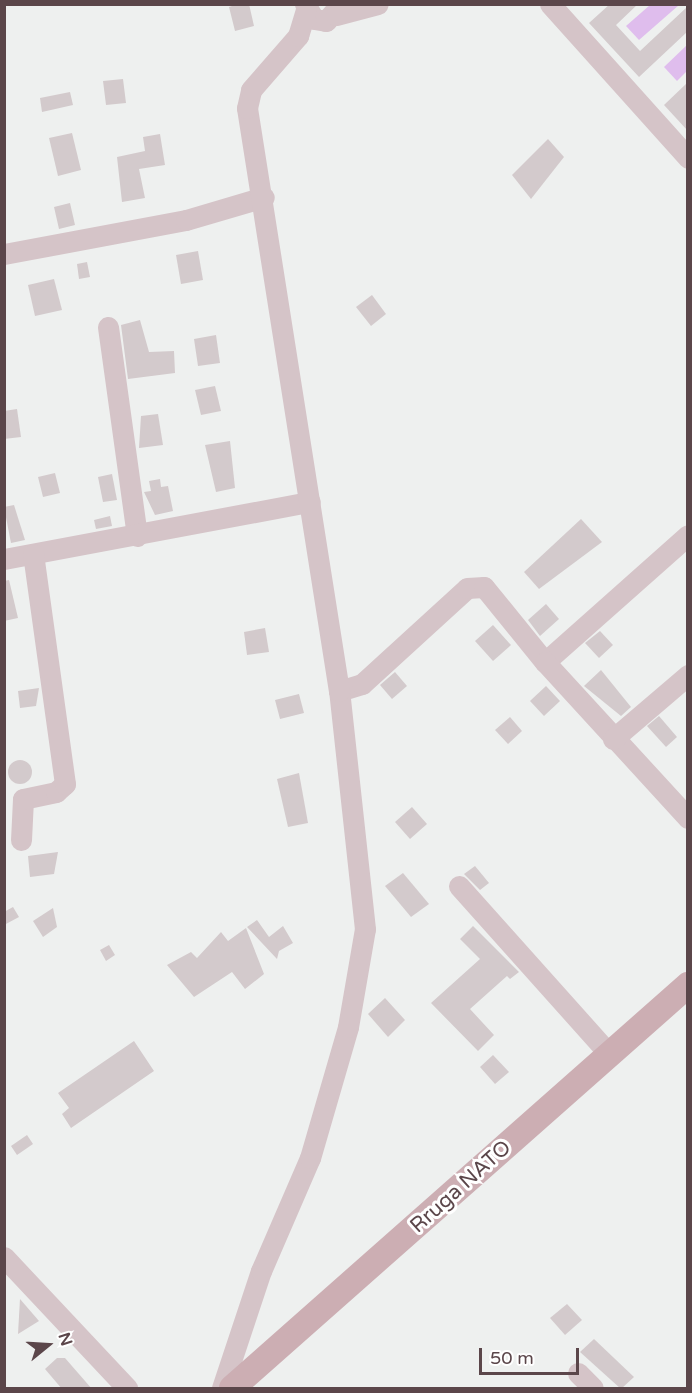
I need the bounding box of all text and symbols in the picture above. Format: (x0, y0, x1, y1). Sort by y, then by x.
street label: Rruga NATO (405, 1135, 517, 1239)
north arrow (18, 1315, 78, 1375)
text: N (54, 1330, 77, 1349)
scale bar (482, 1336, 582, 1374)
text: 50 m (490, 1347, 534, 1369)

